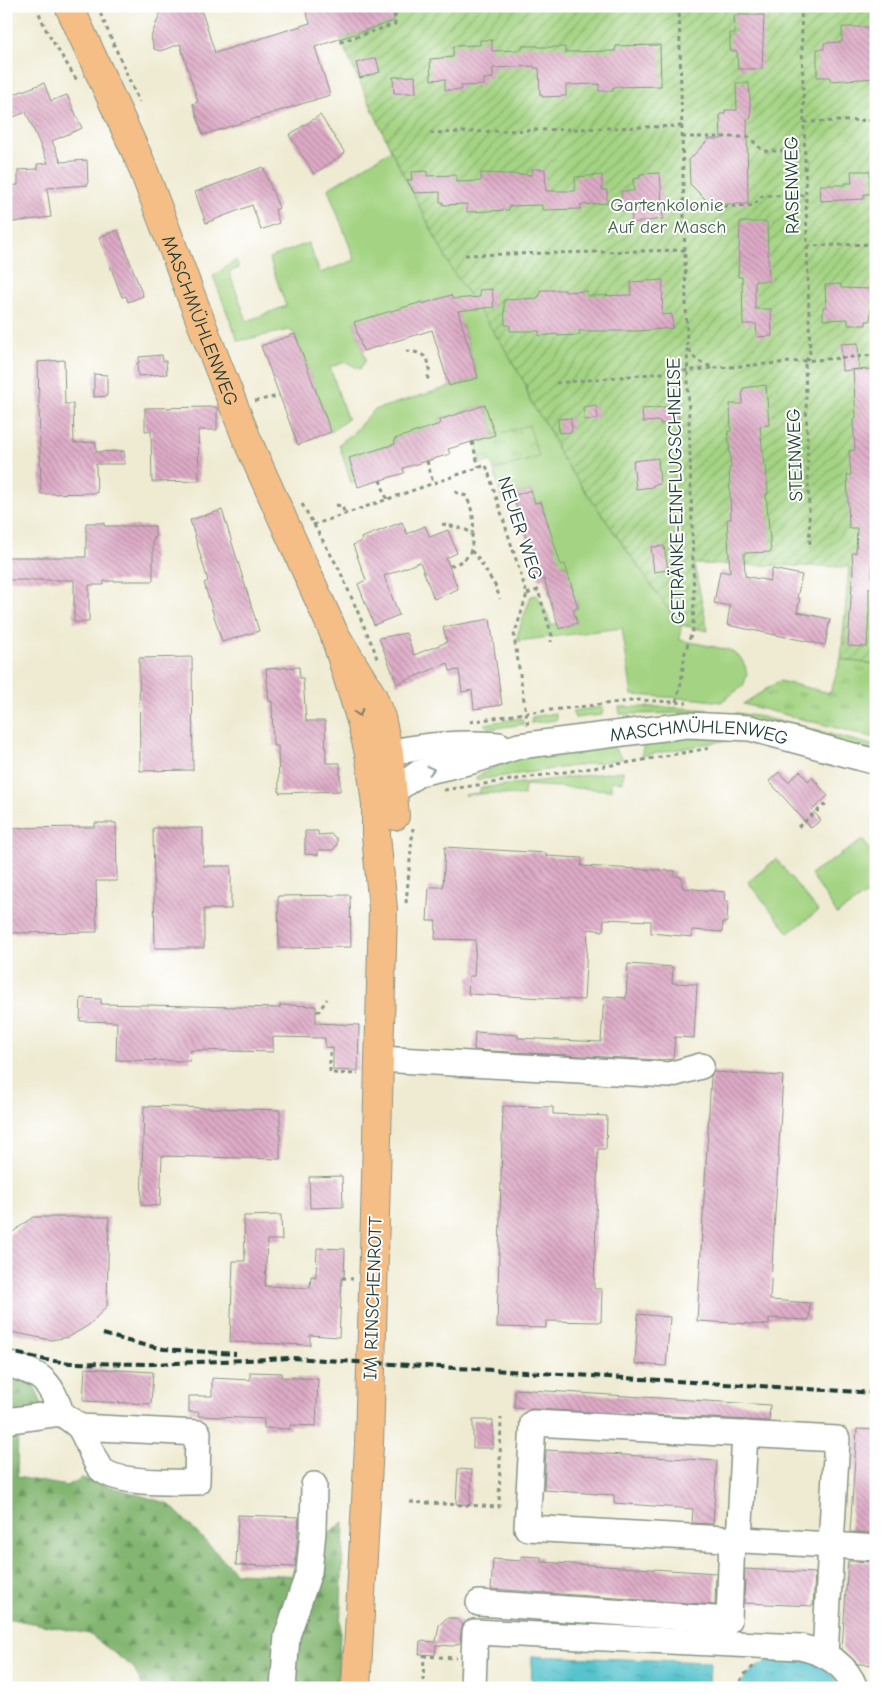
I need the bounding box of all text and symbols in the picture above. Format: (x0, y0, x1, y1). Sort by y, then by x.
street label: RASENWEG (780, 136, 804, 234)
park label: Gartenkolonie Auf der Masch (608, 194, 726, 238)
street label: MASCHMÜHLENWEG (157, 233, 243, 409)
street label: GETRÄNKE-EINFLUGSCHNEISE (663, 357, 689, 624)
street label: STEINWEG (782, 408, 808, 502)
street label: NEUER WEG (493, 474, 547, 583)
one-way arrow (353, 708, 363, 717)
street label: MASCHMÜHLENWEG (608, 715, 791, 750)
one-way arrow (427, 765, 436, 776)
street label: IM RINSCHENROTT (359, 1216, 387, 1380)

